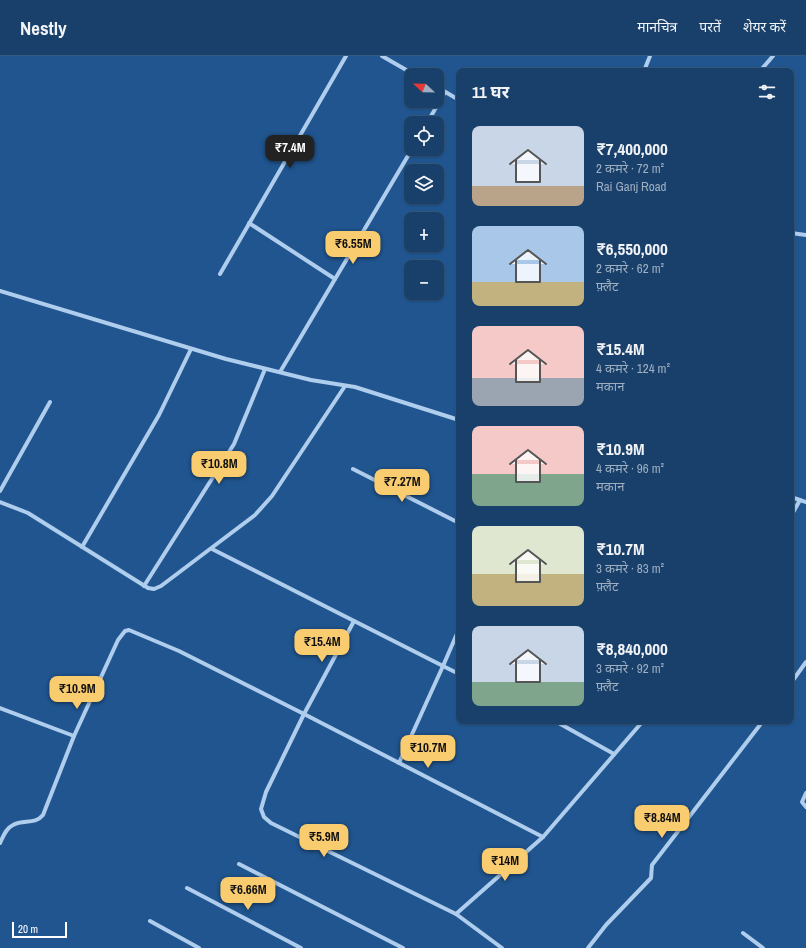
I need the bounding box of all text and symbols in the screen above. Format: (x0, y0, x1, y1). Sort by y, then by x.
text: Nestly (20, 15, 67, 41)
text: मानचित्र (637, 18, 677, 36)
text: परतें (699, 18, 721, 36)
text: शेयर करें (743, 18, 786, 36)
north arrow (404, 68, 444, 108)
map controls (404, 68, 444, 300)
text: 11 घर (472, 80, 509, 103)
icon: filters (756, 81, 778, 103)
button: locate (404, 116, 444, 156)
pin: ₹7.4M (262, 135, 318, 169)
text: ₹7,400,000 (596, 137, 668, 160)
text: ₹7.4M (274, 139, 306, 156)
icon: home (504, 142, 552, 190)
text: 2 कमरे · 72 m² (596, 160, 664, 177)
button: layers (404, 164, 444, 204)
text: Rai Ganj Road (596, 178, 667, 195)
button: + (404, 212, 444, 252)
pin: ₹6.55M (320, 231, 386, 265)
text: ₹6.55M (334, 235, 372, 252)
text: ₹6,550,000 (596, 237, 668, 260)
icon: home (504, 242, 552, 290)
button: − (404, 260, 444, 300)
text: 2 कमरे · 62 m² (596, 260, 664, 277)
text: फ़्लैट (596, 278, 619, 295)
text: ₹15.4M (596, 337, 645, 360)
icon: home (504, 342, 552, 390)
text: 4 कमरे · 124 m² (596, 360, 670, 377)
text: मकान (596, 378, 624, 395)
text: ₹10.9M (596, 437, 645, 460)
icon: home (504, 442, 552, 490)
pin: ₹10.8M (186, 451, 252, 485)
text: ₹10.8M (200, 455, 238, 472)
text: 4 कमरे · 96 m² (596, 460, 664, 477)
pin: ₹7.27M (369, 469, 435, 503)
text: ₹7.27M (383, 473, 421, 490)
text: मकान (596, 478, 624, 495)
text: ₹10.7M (596, 537, 645, 560)
icon: home (504, 542, 552, 590)
text: 3 कमरे · 83 m² (596, 560, 664, 577)
text: फ़्लैट (596, 578, 619, 595)
pin: ₹15.4M (289, 629, 355, 663)
text: ₹15.4M (303, 633, 341, 650)
text: ₹8,840,000 (596, 637, 668, 660)
icon: home (504, 642, 552, 690)
text: 3 कमरे · 92 m² (596, 660, 664, 677)
pin: ₹10.9M (44, 676, 110, 710)
text: फ़्लैट (596, 678, 619, 695)
text: ₹10.9M (58, 680, 96, 697)
pin: ₹10.7M (395, 735, 461, 769)
text: ₹10.7M (409, 739, 447, 756)
pin: ₹8.84M (629, 805, 695, 839)
text: ₹8.84M (643, 809, 681, 826)
pin: ₹5.9M (296, 824, 352, 858)
text: ₹5.9M (308, 828, 340, 845)
pin: ₹14M (481, 848, 529, 882)
text: ₹14M (491, 852, 519, 869)
pin: ₹6.66M (215, 877, 281, 911)
text: ₹6.66M (229, 881, 267, 898)
scale bar (12, 920, 67, 939)
text: 20 m (18, 922, 38, 936)

